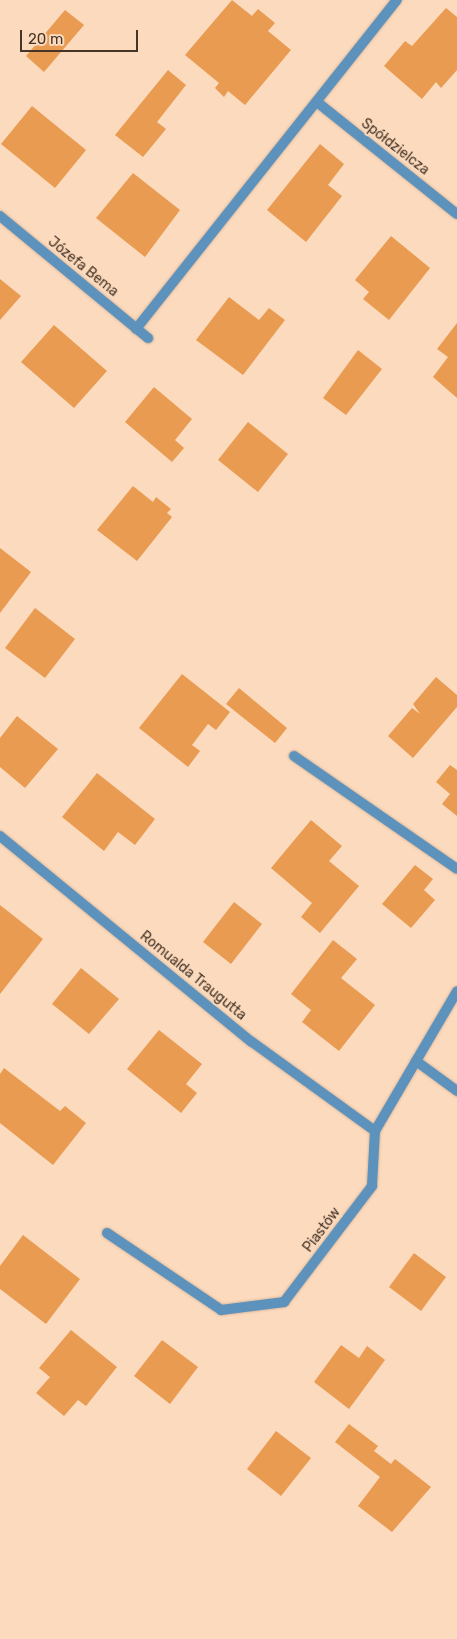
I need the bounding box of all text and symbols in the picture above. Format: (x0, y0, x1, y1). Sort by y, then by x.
scale bar (22, 20, 140, 52)
text: 20 m (28, 30, 63, 48)
street label: Spółdzielcza (358, 115, 432, 179)
street label: Józefa Bema (45, 234, 121, 300)
street label: Romualda Traugutta (136, 928, 250, 1024)
street label: Piastów (300, 1204, 344, 1256)

